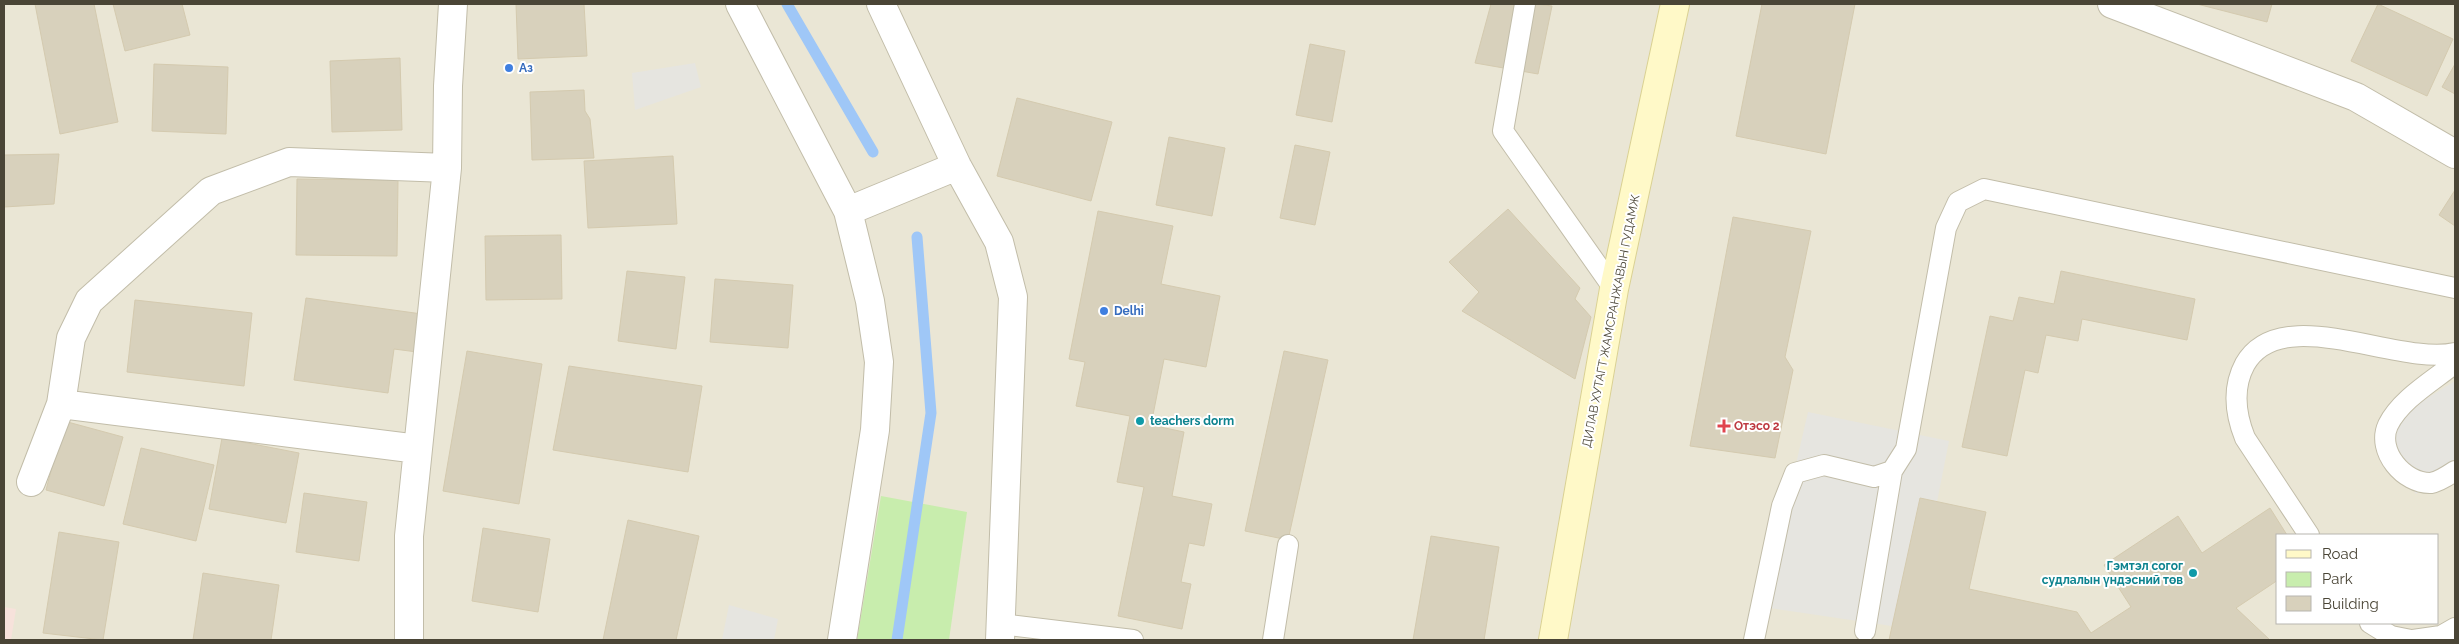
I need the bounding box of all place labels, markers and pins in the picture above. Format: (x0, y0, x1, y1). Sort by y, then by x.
place label: Аз (519, 61, 533, 75)
marker: Аз (503, 62, 515, 74)
place label: Delhi (1114, 304, 1144, 318)
marker: Delhi (1098, 305, 1110, 317)
place label: teachers dorm (1150, 414, 1234, 428)
marker: teachers dorm (1134, 415, 1146, 427)
place label: Отэсо 2 (1734, 419, 1780, 433)
marker: Отэсо 2 (1718, 420, 1730, 432)
place label: Гэмтэл согог судлалын үндэсний төв (2042, 559, 2183, 587)
marker: Гэмтэл согог судлалын үндэсний төв (2187, 567, 2199, 579)

